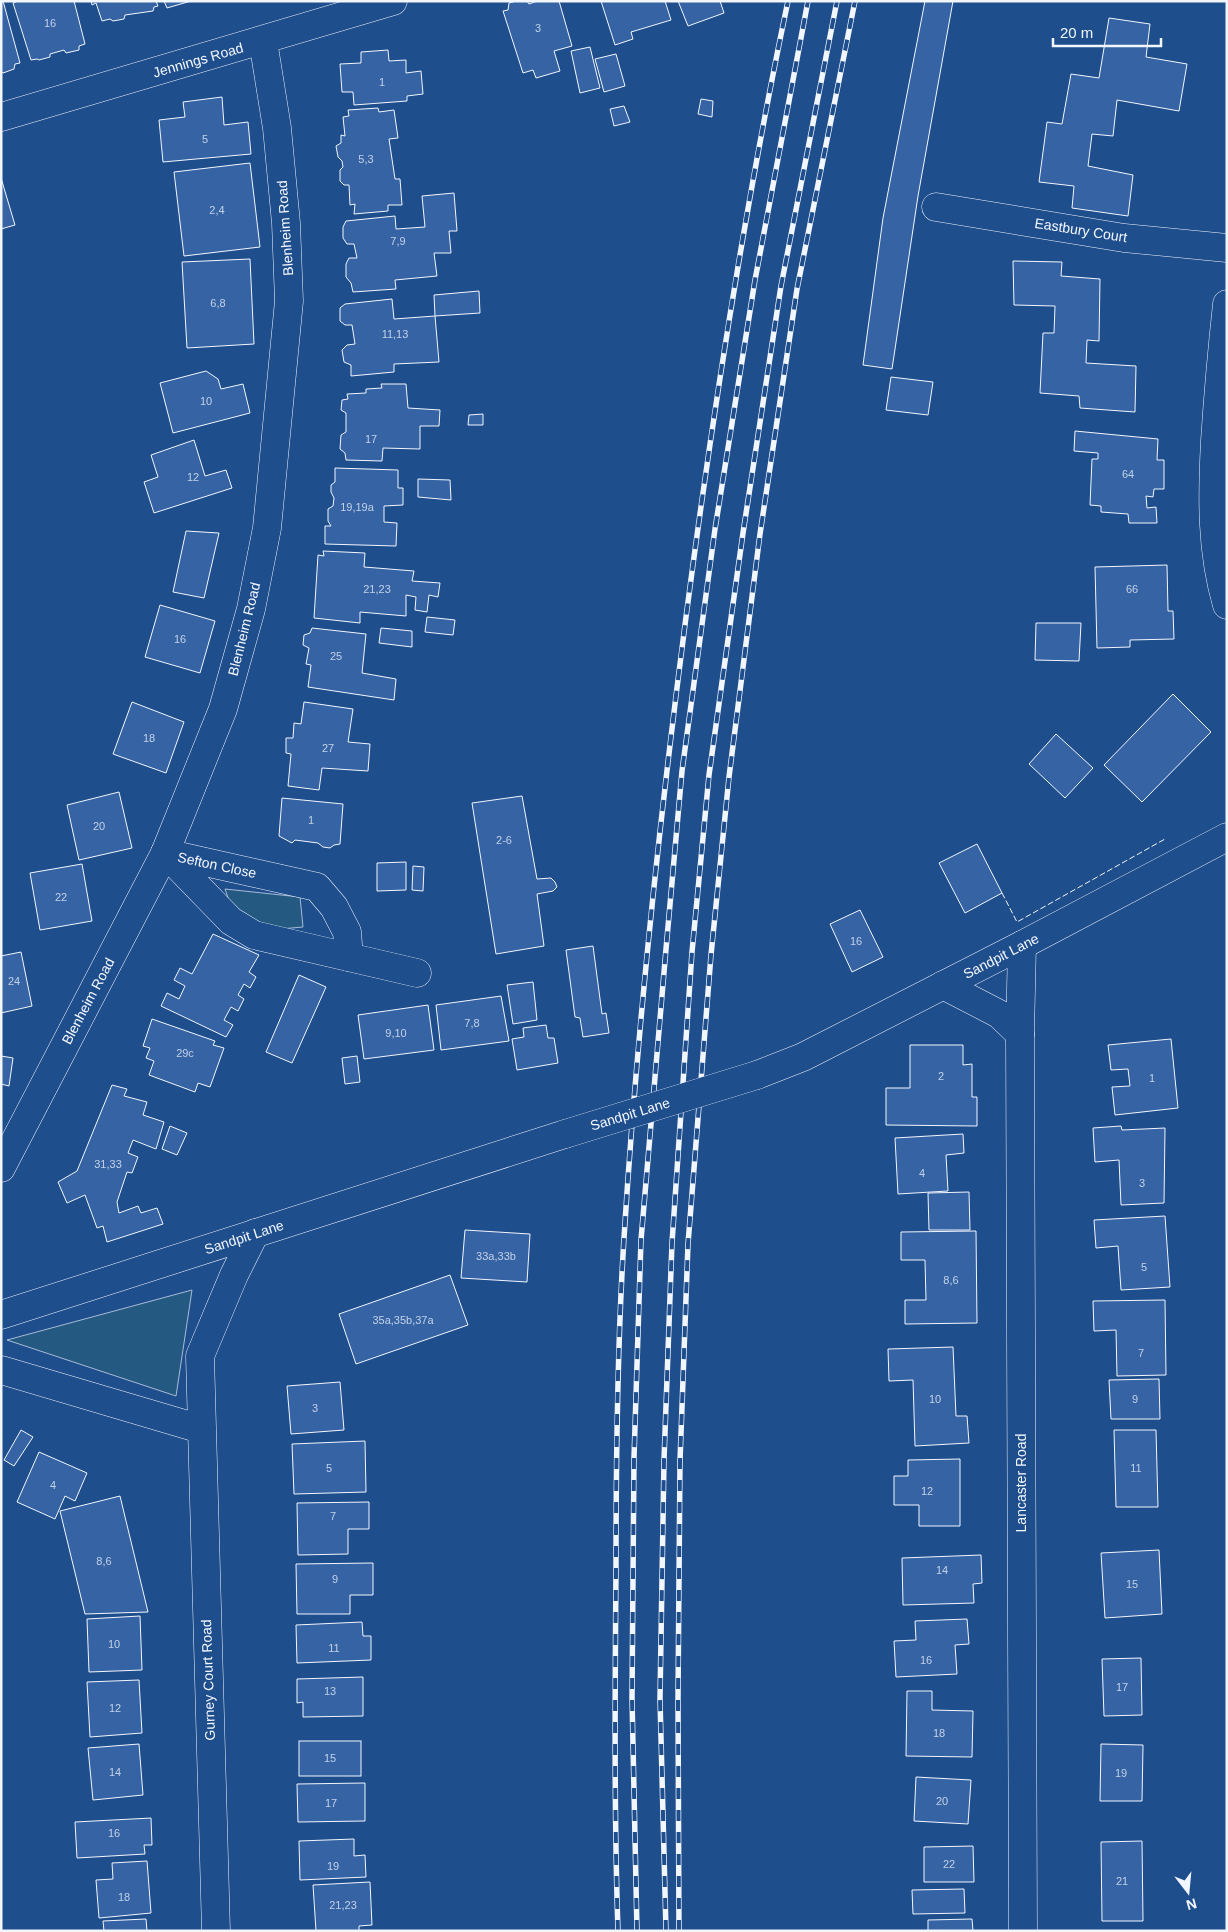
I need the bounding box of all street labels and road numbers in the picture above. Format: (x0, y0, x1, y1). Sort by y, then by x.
street label: Jennings Road (151, 39, 245, 81)
street label: Blenheim Road (274, 180, 296, 276)
street label: Eastbury Court (1034, 215, 1128, 245)
street label: Blenheim Road (225, 581, 263, 677)
street label: Sefton Close (176, 849, 258, 881)
street label: Sandpit Lane (961, 930, 1042, 982)
street label: Blenheim Road (58, 955, 118, 1047)
street label: Sandpit Lane (588, 1094, 672, 1134)
street label: Sandpit Lane (202, 1217, 286, 1257)
street label: Lancaster Road (1013, 1434, 1029, 1532)
street label: Gurney Court Road (198, 1619, 218, 1741)

